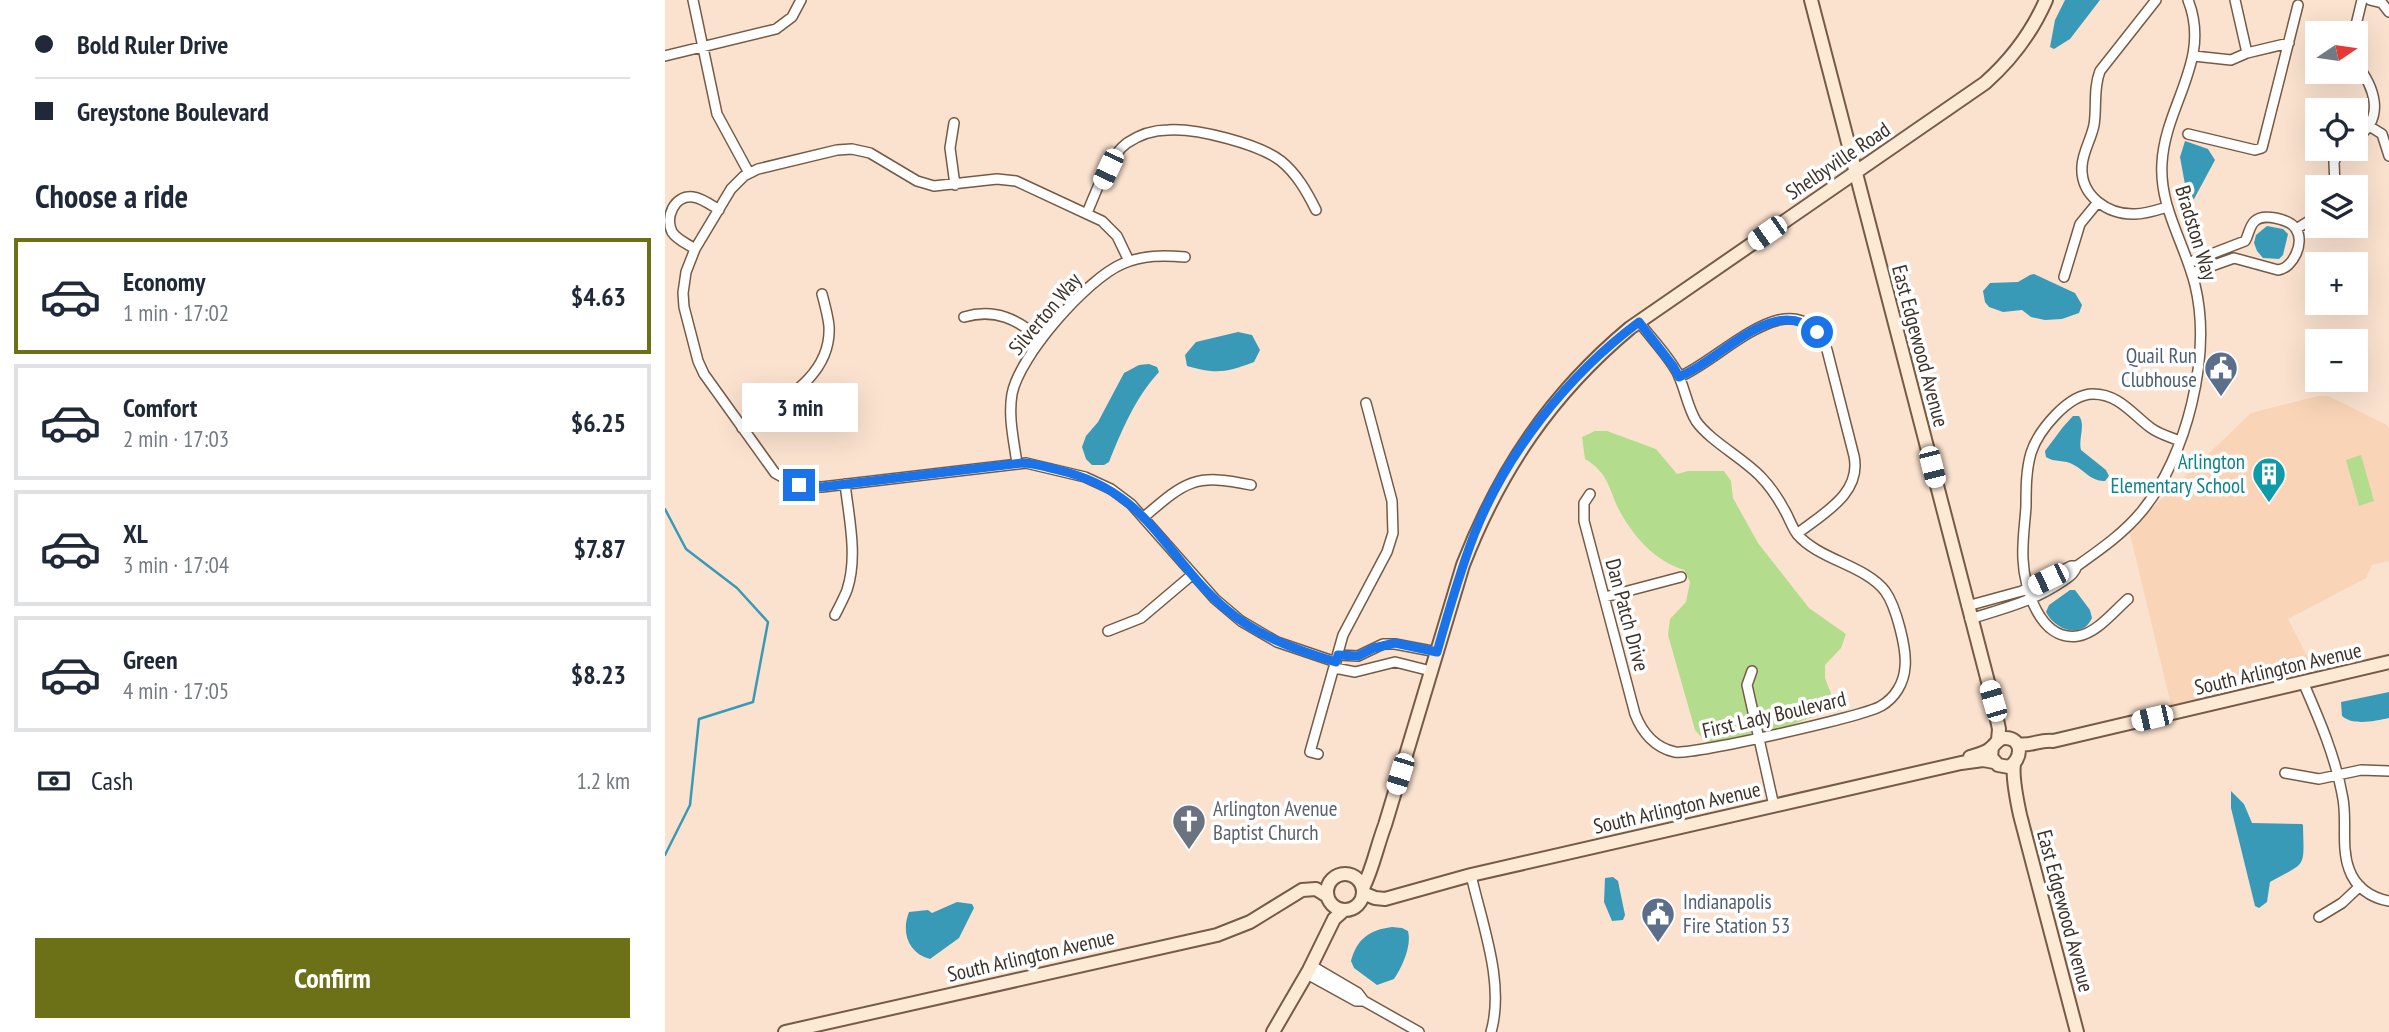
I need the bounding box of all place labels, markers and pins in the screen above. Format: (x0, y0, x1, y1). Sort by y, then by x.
place label: Quail Run Clubhouse (2121, 342, 2197, 393)
public building icon: Quail Run Clubhouse (2202, 349, 2240, 398)
place label: Arlington Elementary School (2110, 448, 2245, 499)
building icon: Arlington Elementary School (2250, 455, 2288, 504)
place label: Arlington Avenue Baptist Church (1213, 795, 1337, 846)
church icon: Arlington Avenue Baptist Church (1170, 802, 1208, 851)
place label: Indianapolis Fire Station 53 (1683, 888, 1790, 939)
public building icon: Indianapolis Fire Station 53 (1639, 895, 1677, 944)

